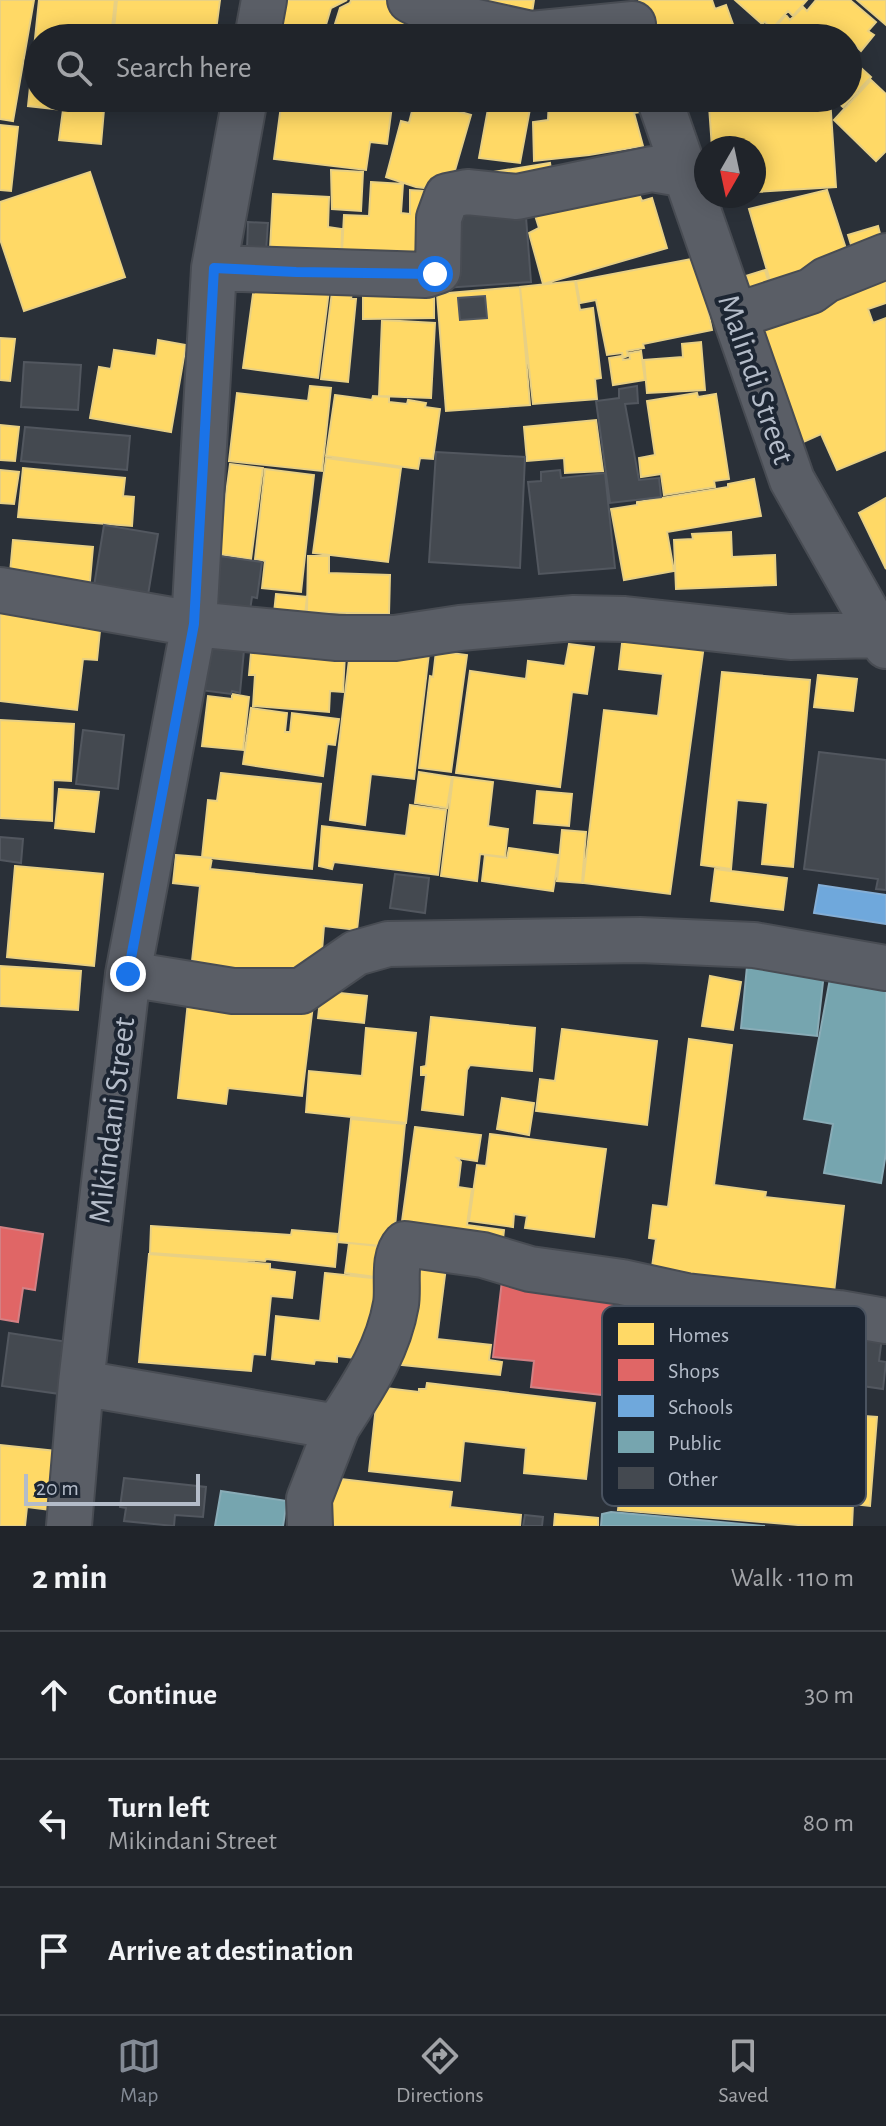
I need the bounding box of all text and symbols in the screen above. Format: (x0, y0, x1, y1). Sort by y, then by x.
search box (24, 24, 862, 112)
icon: search (52, 46, 96, 90)
text: Search here (116, 53, 252, 83)
north arrow (694, 136, 766, 208)
route start (417, 256, 453, 292)
street label: Malindi Street (712, 291, 800, 468)
route end (110, 956, 146, 992)
street label: Mikindani Street (83, 1015, 141, 1225)
legend (602, 1306, 866, 1506)
text: Homes (668, 1324, 729, 1346)
text: Shops (668, 1360, 720, 1382)
text: Schools (668, 1396, 733, 1418)
text: Public (668, 1432, 721, 1454)
text: Other (668, 1468, 718, 1490)
scale bar (24, 1470, 200, 1506)
text: 20 m (36, 1477, 79, 1499)
text: 2 min (32, 1561, 107, 1595)
text: Walk · 110 m (731, 1565, 854, 1591)
icon: ahead (32, 1673, 76, 1717)
text: Continue (108, 1680, 217, 1710)
text: 30 m (804, 1682, 854, 1708)
text: Turn left (108, 1793, 209, 1823)
icon: left (32, 1801, 76, 1845)
text: 80 m (803, 1810, 854, 1836)
text: Mikindani Street (108, 1828, 277, 1854)
icon: arrive (32, 1929, 76, 1973)
text: Arrive at destination (108, 1936, 354, 1966)
tab: Map (117, 2034, 161, 2108)
tab: Directions (396, 2034, 484, 2108)
tab: Saved (718, 2034, 769, 2108)

